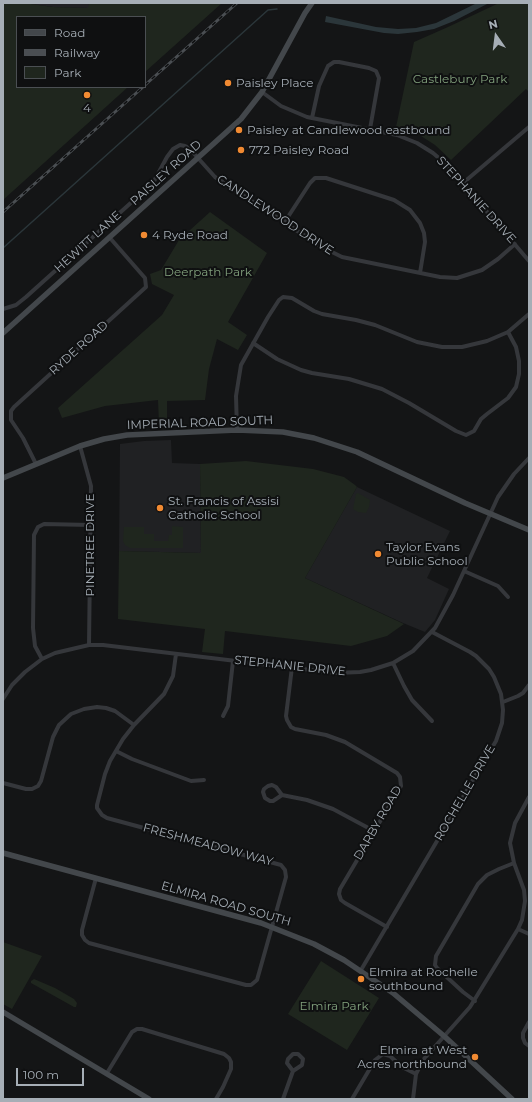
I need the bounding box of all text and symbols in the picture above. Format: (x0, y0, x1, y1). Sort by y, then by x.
legend (16, 16, 146, 88)
north arrow (476, 16, 516, 56)
text: N (487, 16, 499, 32)
text: Road (54, 25, 85, 40)
text: Railway (54, 45, 100, 60)
text: Park (54, 65, 81, 80)
park label: Castlebury Park (413, 72, 507, 86)
place label: Paisley Place (236, 76, 313, 90)
marker: Paisley Place (223, 78, 233, 88)
marker: 4 (82, 90, 92, 100)
place label: 4 (83, 101, 91, 115)
place label: Paisley at Candlewood eastbound (247, 123, 450, 137)
marker: Paisley at Candlewood eastbound (234, 125, 244, 135)
street label: PAISLEY ROAD (128, 137, 204, 209)
place label: 772 Paisley Road (249, 143, 349, 157)
marker: 772 Paisley Road (236, 145, 246, 155)
street label: STEPHANIE DRIVE (433, 154, 519, 246)
street label: CANDLEWOOD DRIVE (214, 172, 336, 258)
street label: HEWITT LANE (52, 208, 124, 276)
place label: 4 Ryde Road (152, 228, 228, 242)
marker: 4 Ryde Road (139, 230, 149, 240)
park label: Deerpath Park (164, 265, 252, 279)
street label: RYDE ROAD (47, 318, 111, 378)
street label: IMPERIAL ROAD SOUTH (127, 413, 273, 433)
street label: PINETREE DRIVE (83, 494, 97, 596)
place label: St. Francis of Assisi Catholic School (168, 494, 279, 522)
marker: St. Francis of Assisi Catholic School (155, 503, 165, 513)
place label: Taylor Evans Public School (386, 540, 468, 568)
marker: Taylor Evans Public School (373, 549, 383, 559)
street label: STEPHANIE DRIVE (234, 653, 346, 679)
street label: ROCHELLE DRIVE (432, 742, 498, 844)
street label: DARBY ROAD (351, 783, 405, 863)
street label: FRESHMEADOW WAY (141, 821, 275, 869)
street label: ELMIRA ROAD SOUTH (159, 879, 293, 929)
place label: Elmira at Rochelle southbound (369, 965, 478, 993)
marker: Elmira at Rochelle southbound (356, 974, 366, 984)
park label: Elmira Park (299, 999, 369, 1013)
place label: Elmira at West Acres northbound (357, 1043, 467, 1071)
marker: Elmira at West Acres northbound (470, 1052, 480, 1062)
scale bar (18, 1060, 86, 1086)
text: 100 m (23, 1067, 59, 1082)

